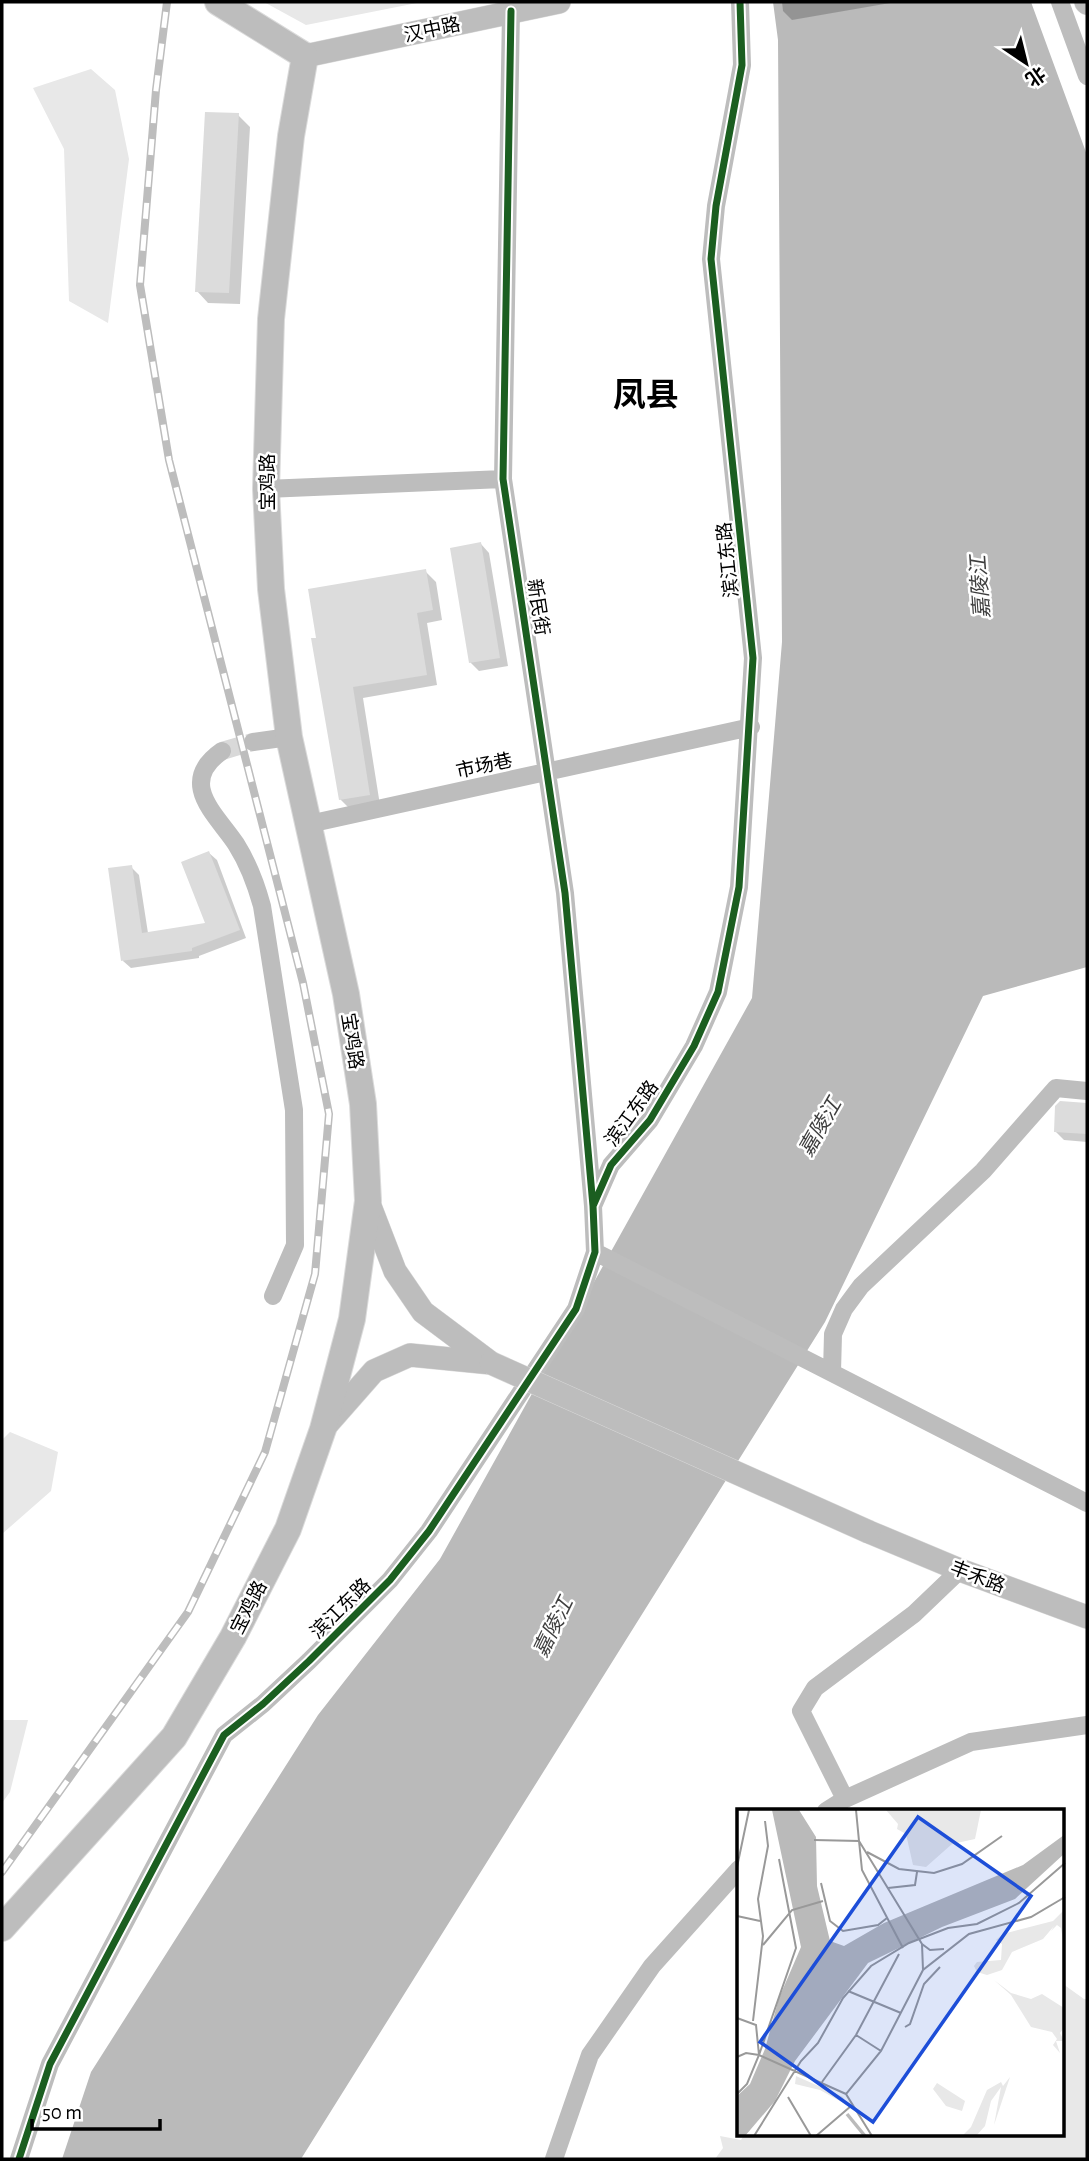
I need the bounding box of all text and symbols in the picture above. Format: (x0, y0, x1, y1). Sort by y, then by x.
street label: 汉中路 (402, 14, 462, 46)
north arrow (991, 28, 1061, 98)
text: 北 (1022, 62, 1049, 90)
district label: 凤县 (613, 379, 679, 413)
street label: 宝鸡路 (257, 453, 278, 511)
street label: 滨江东路 (713, 521, 742, 599)
water label: 嘉陵江 (967, 553, 993, 619)
street label: 新民街 (524, 577, 553, 637)
street label: 市场巷 (454, 749, 514, 782)
street label: 宝鸡路 (338, 1011, 367, 1071)
street label: 滨江东路 (601, 1076, 662, 1150)
water label: 嘉陵江 (795, 1092, 846, 1160)
street label: 丰禾路 (947, 1557, 1008, 1596)
street label: 滨江东路 (306, 1574, 375, 1643)
street label: 宝鸡路 (226, 1577, 271, 1637)
water label: 嘉陵江 (529, 1592, 578, 1660)
inset map (737, 1809, 1064, 2136)
scale bar (32, 2088, 159, 2132)
text: 50 m (42, 2102, 82, 2123)

